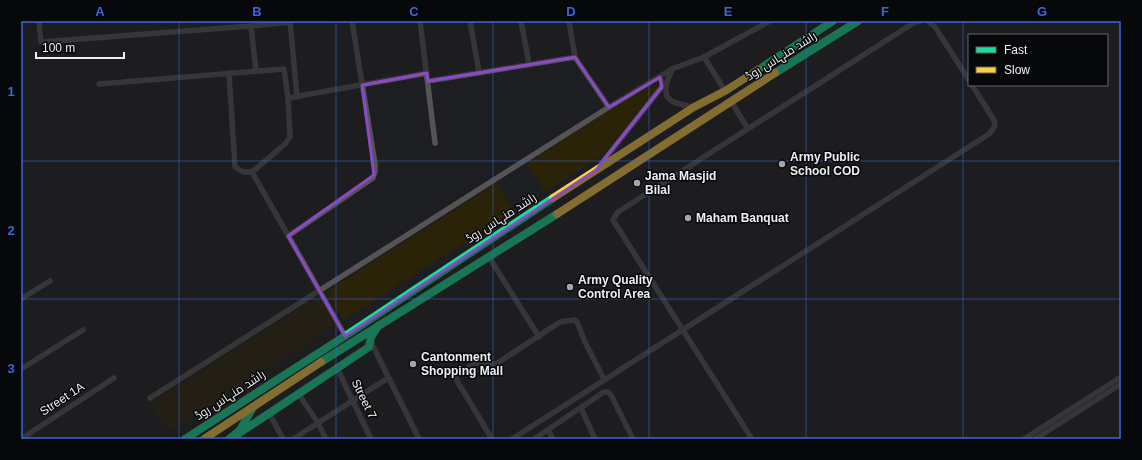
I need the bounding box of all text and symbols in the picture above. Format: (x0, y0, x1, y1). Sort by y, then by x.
text: A (95, 4, 105, 19)
text: B (252, 4, 262, 19)
text: C (409, 4, 419, 19)
text: D (566, 4, 576, 19)
text: E (724, 4, 733, 19)
text: F (881, 4, 889, 19)
text: G (1037, 4, 1047, 19)
street label: راشد منہاس روڈ (743, 29, 820, 84)
scale bar (36, 34, 124, 60)
legend (968, 34, 1108, 86)
text: 100 m (42, 41, 75, 55)
text: Fast (1004, 43, 1028, 57)
text: Slow (1004, 63, 1030, 77)
text: 1 (7, 84, 15, 99)
place label: Army Public School COD (790, 150, 860, 178)
marker: Army Public School COD (777, 159, 787, 169)
place label: Jama Masjid Bilal (645, 169, 716, 197)
marker: Jama Masjid Bilal (632, 178, 642, 188)
street label: راشد منہاس روڈ (463, 190, 539, 247)
place label: Maham Banquat (696, 211, 789, 225)
marker: Maham Banquat (683, 213, 693, 223)
text: 2 (7, 223, 15, 238)
place label: Army Quality Control Area (578, 273, 653, 301)
marker: Army Quality Control Area (565, 282, 575, 292)
place label: Cantonment Shopping Mall (421, 350, 503, 378)
marker: Cantonment Shopping Mall (408, 359, 418, 369)
text: 3 (7, 361, 15, 376)
street label: راشد منہاس روڈ (192, 367, 268, 424)
street label: Street 7 (348, 377, 380, 421)
street label: Street 1A (37, 380, 87, 418)

